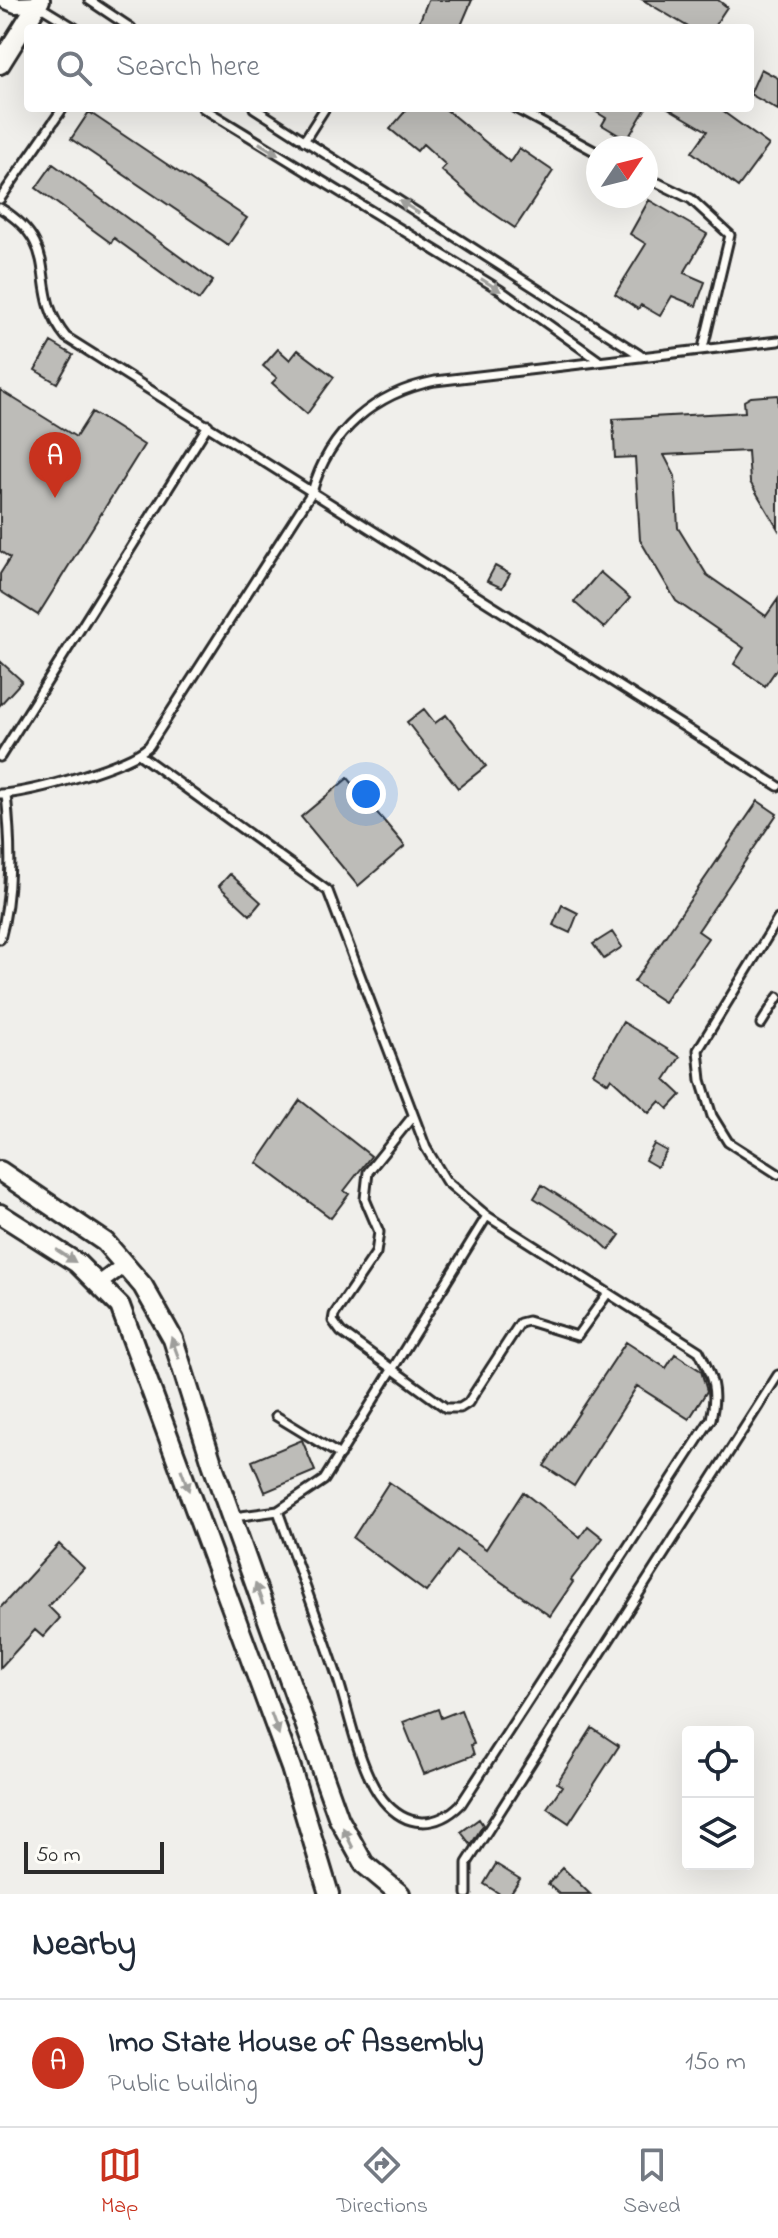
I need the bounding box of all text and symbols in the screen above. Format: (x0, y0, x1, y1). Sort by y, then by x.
search box (24, 24, 754, 112)
icon: search (52, 46, 96, 90)
text: Search here (116, 46, 260, 90)
north arrow (586, 136, 658, 208)
one-way arrow (258, 142, 280, 156)
one-way arrow (398, 201, 420, 215)
one-way arrow (480, 278, 502, 292)
pin: A (29, 432, 81, 498)
your location (346, 774, 386, 814)
one-way arrow (55, 1248, 76, 1263)
one-way arrow (168, 1336, 181, 1360)
one-way arrow (179, 1468, 192, 1492)
one-way arrow (252, 1582, 264, 1606)
one-way arrow (269, 1712, 281, 1736)
map controls (682, 1726, 754, 1870)
button: locate (682, 1726, 754, 1798)
button: layers (682, 1798, 754, 1870)
one-way arrow (341, 1826, 355, 1849)
scale bar (24, 1838, 164, 1874)
text: 50 m (36, 1840, 81, 1872)
text: Nearby (32, 1921, 136, 1971)
text: Imo State House of Assembly (108, 2022, 484, 2066)
text: A (50, 2044, 66, 2082)
text: 150 m (685, 2044, 746, 2082)
text: Public building (108, 2066, 258, 2104)
tab: Map (98, 2143, 142, 2223)
tab: Directions (337, 2143, 428, 2223)
tab: Saved (623, 2143, 680, 2223)

